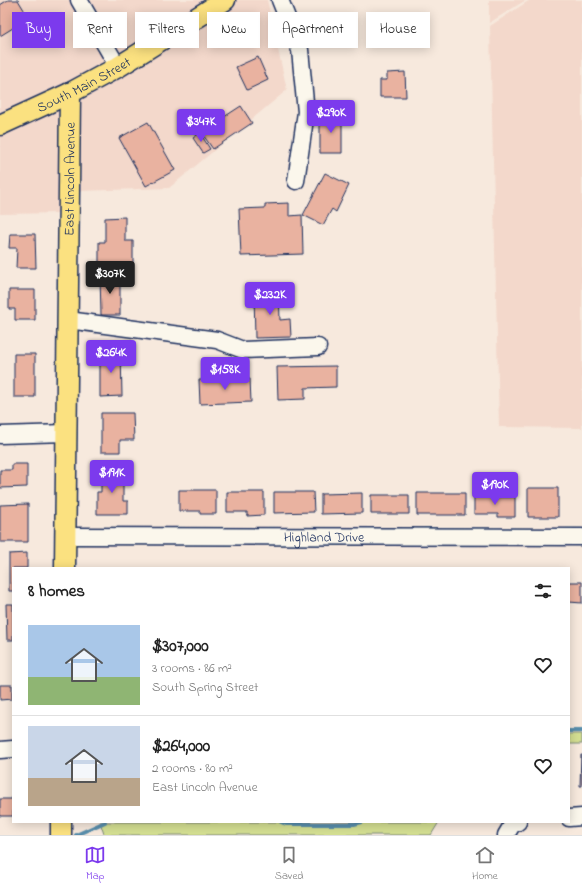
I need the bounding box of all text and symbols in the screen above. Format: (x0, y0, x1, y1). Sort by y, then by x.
chip: Buy (12, 12, 65, 48)
chip: Rent (73, 12, 127, 48)
chip: Filters (135, 12, 199, 48)
chip: New (207, 12, 260, 48)
chip: Apartment (268, 12, 358, 48)
chip: House (366, 12, 430, 48)
street label: South Main Street (34, 52, 136, 119)
pin: $290K (303, 100, 359, 134)
text: $290K (316, 103, 346, 122)
pin: $347K (173, 109, 229, 143)
text: $347K (186, 112, 216, 131)
street label: East Lincoln Avenue (59, 121, 82, 236)
pin: $307K (82, 261, 138, 295)
text: $307K (95, 264, 125, 283)
pin: $232K (242, 282, 298, 316)
text: $232K (254, 285, 286, 304)
pin: $264K (83, 340, 139, 374)
text: $264K (95, 343, 127, 362)
pin: $158K (197, 357, 253, 391)
text: $158K (210, 360, 240, 379)
pin: $191K (84, 460, 140, 494)
text: $191K (99, 463, 125, 482)
pin: $190K (467, 472, 523, 506)
text: $190K (481, 475, 509, 494)
street label: Highland Drive (284, 527, 365, 549)
text: 8 homes (28, 579, 85, 604)
icon: filters (532, 580, 554, 602)
text: $307,000 (152, 634, 209, 659)
icon: home (60, 641, 108, 689)
icon: heart (532, 654, 554, 676)
text: 3 rooms · 86 m² (152, 659, 232, 678)
text: South Spring Street (152, 678, 258, 697)
text: $264,000 (152, 734, 210, 759)
icon: home (60, 742, 108, 790)
icon: heart (532, 755, 554, 777)
text: 2 rooms · 80 m² (152, 759, 233, 778)
text: East Lincoln Avenue (152, 778, 258, 797)
tab: Map (84, 844, 106, 884)
tab: Saved (275, 844, 304, 884)
tab: Home (472, 844, 498, 884)

